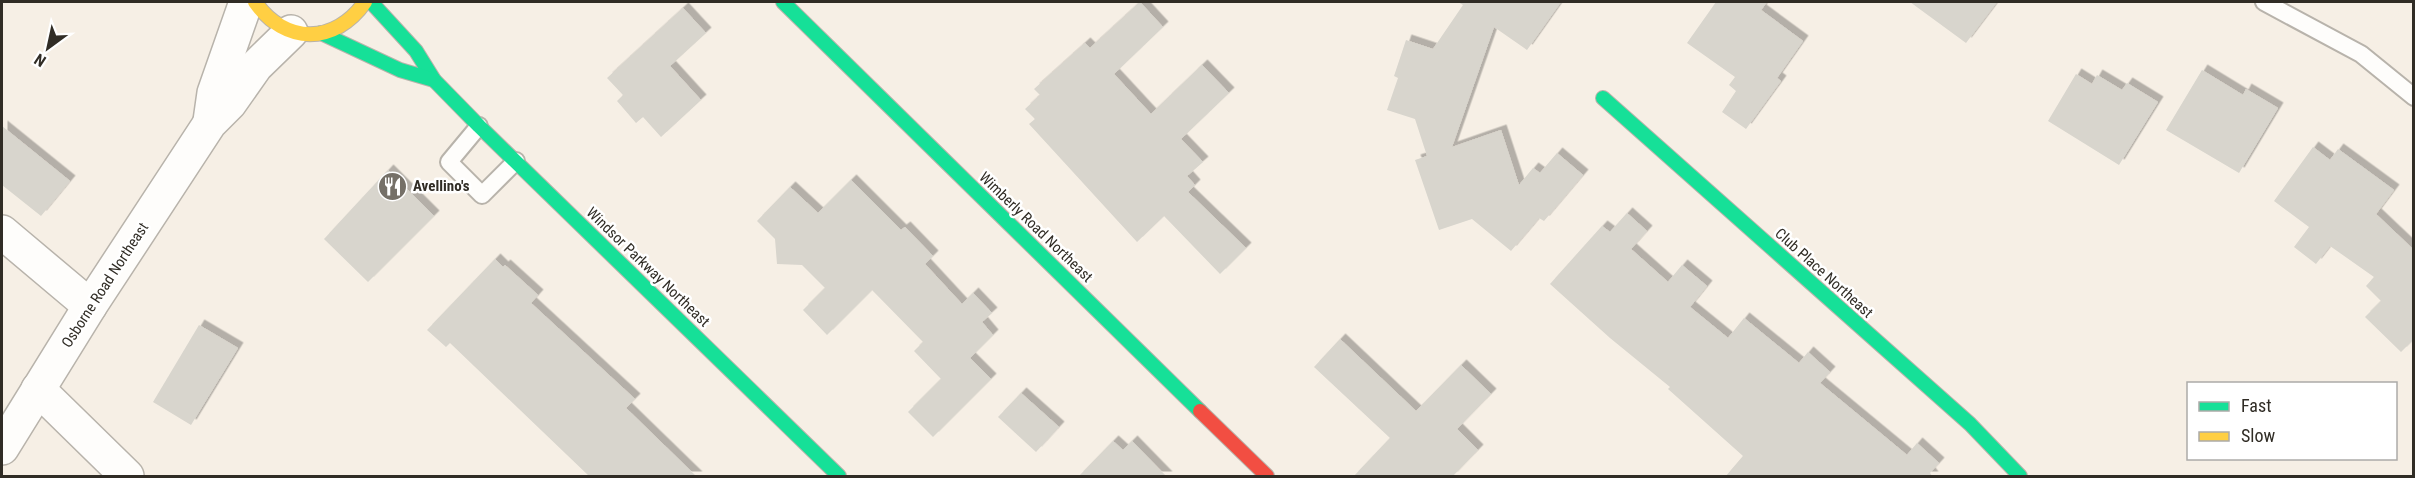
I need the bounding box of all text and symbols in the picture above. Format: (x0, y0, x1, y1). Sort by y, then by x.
north arrow (18, 18, 78, 78)
text: N (31, 50, 49, 71)
street label: Wimberly Road Northeast (976, 168, 1096, 286)
restaurant icon: Avellino's (376, 170, 408, 202)
place label: Avellino's (413, 177, 470, 195)
street label: Windsor Parkway Northeast (583, 204, 713, 330)
street label: Osborne Road Northeast (58, 219, 152, 351)
street label: Club Place Northeast (1771, 224, 1877, 322)
legend (2187, 382, 2397, 460)
text: Fast (2241, 395, 2272, 416)
text: Slow (2241, 425, 2276, 446)

